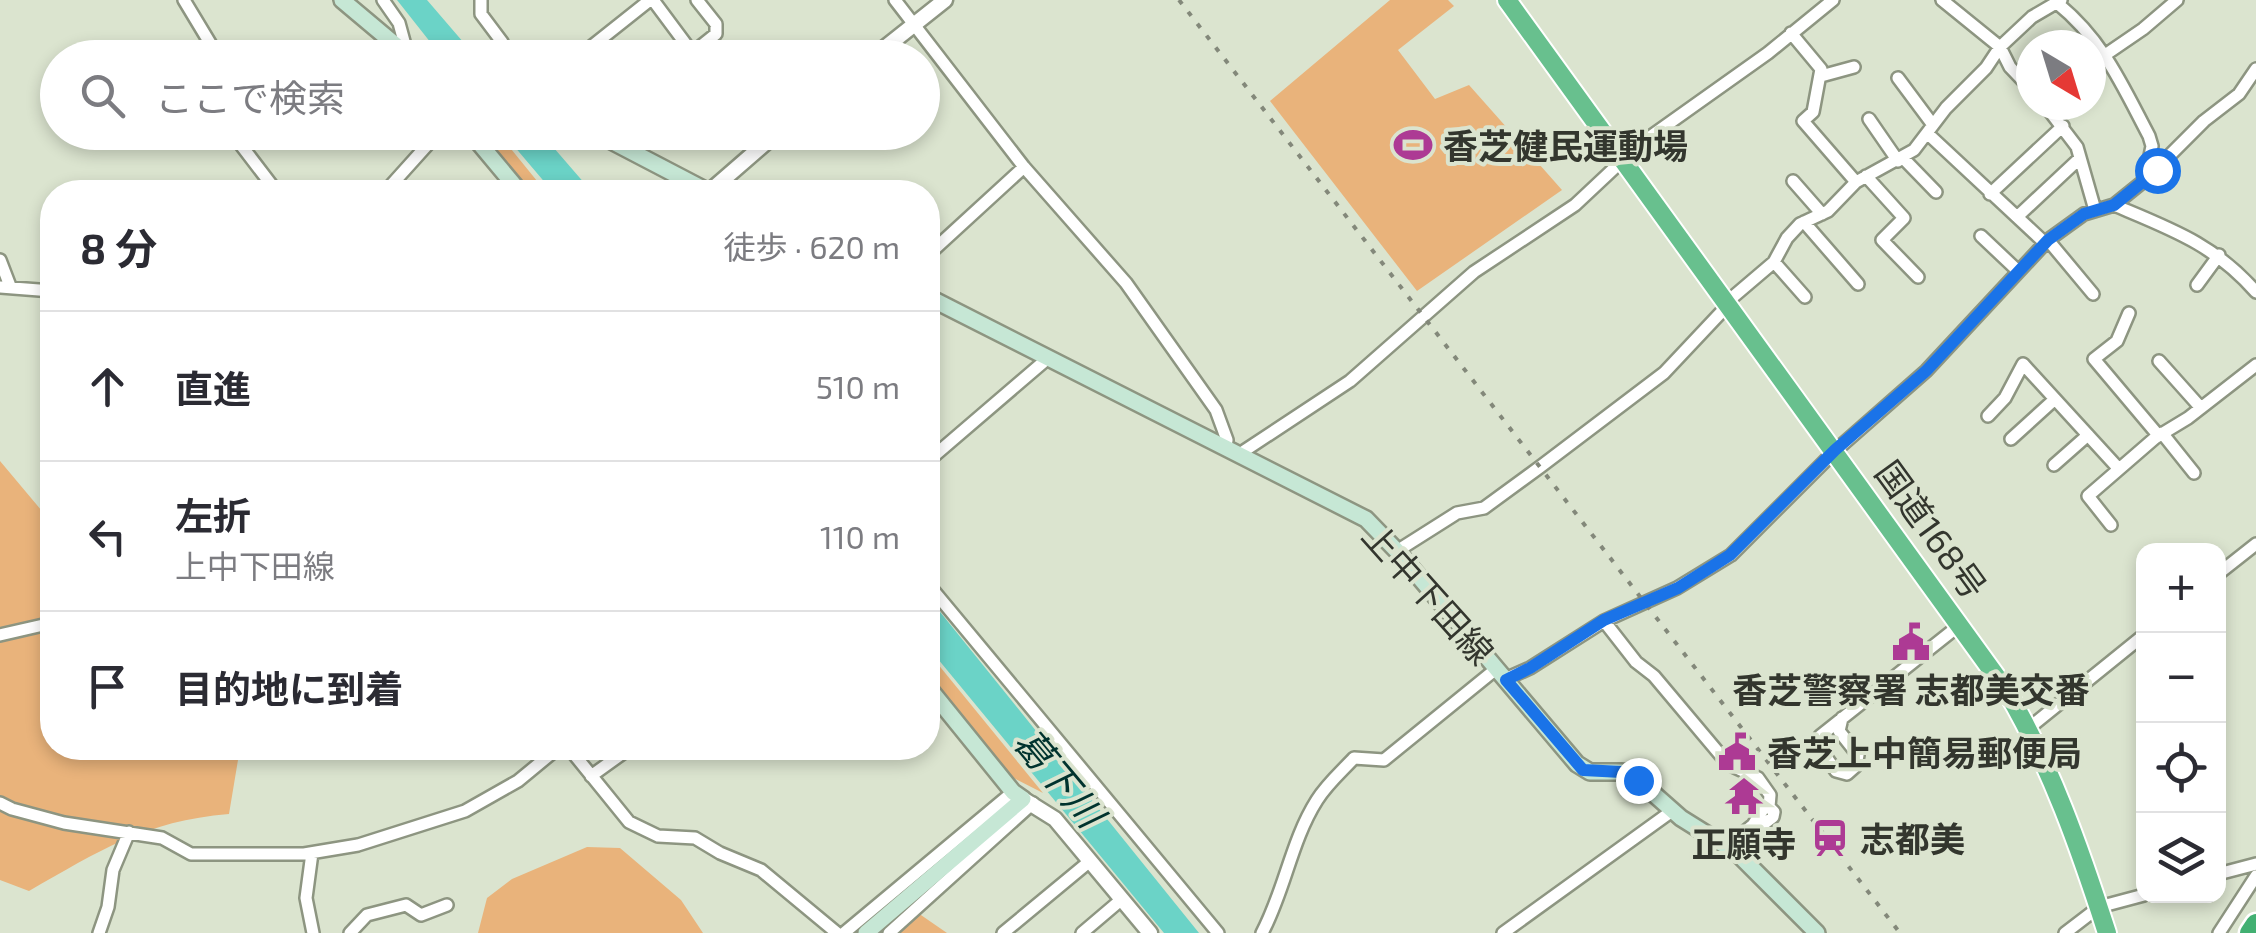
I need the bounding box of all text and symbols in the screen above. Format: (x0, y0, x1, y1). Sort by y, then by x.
north arrow (2016, 30, 2106, 120)
search box (40, 40, 940, 150)
icon: search (75, 68, 130, 123)
text: ここで検索 (155, 74, 345, 120)
sports icon: 香芝健民運動場 (1392, 124, 1434, 166)
place label: 香芝健民運動場 (1443, 124, 1688, 166)
route start (2135, 148, 2181, 194)
text: 8 分 (80, 222, 157, 272)
text: 徒歩 · 620 m (723, 227, 900, 265)
icon: ahead (80, 359, 135, 414)
text: 直進 (175, 365, 251, 411)
text: 510 m (816, 367, 900, 405)
street label: 国道168号 (1868, 452, 1996, 606)
text: 左折 (175, 492, 251, 538)
icon: left (80, 509, 135, 564)
street label: 上中下田線 (1355, 514, 1503, 672)
text: 110 m (820, 517, 900, 555)
map controls (2136, 543, 2226, 903)
button: + (2136, 543, 2226, 633)
text: 上中下田線 (175, 546, 335, 584)
public building icon: 香芝警察署 志都美交番 (1890, 621, 1932, 663)
button: − (2136, 633, 2226, 723)
icon: arrive (80, 659, 135, 714)
text: 目的地に到着 (175, 665, 403, 711)
place label: 香芝警察署 志都美交番 (1732, 668, 2090, 710)
water label: 葛下川 (1006, 719, 1117, 839)
button: locate (2136, 723, 2226, 813)
public building icon: 香芝上中簡易郵便局 (1716, 731, 1758, 773)
place label: 香芝上中簡易郵便局 (1767, 731, 2082, 773)
route end (1616, 758, 1662, 804)
temple icon: 正願寺 (1723, 775, 1765, 817)
button: layers (2136, 813, 2226, 903)
station icon: 志都美 (1809, 817, 1851, 859)
place label: 志都美 (1860, 817, 1965, 859)
place label: 正願寺 (1691, 822, 1797, 864)

